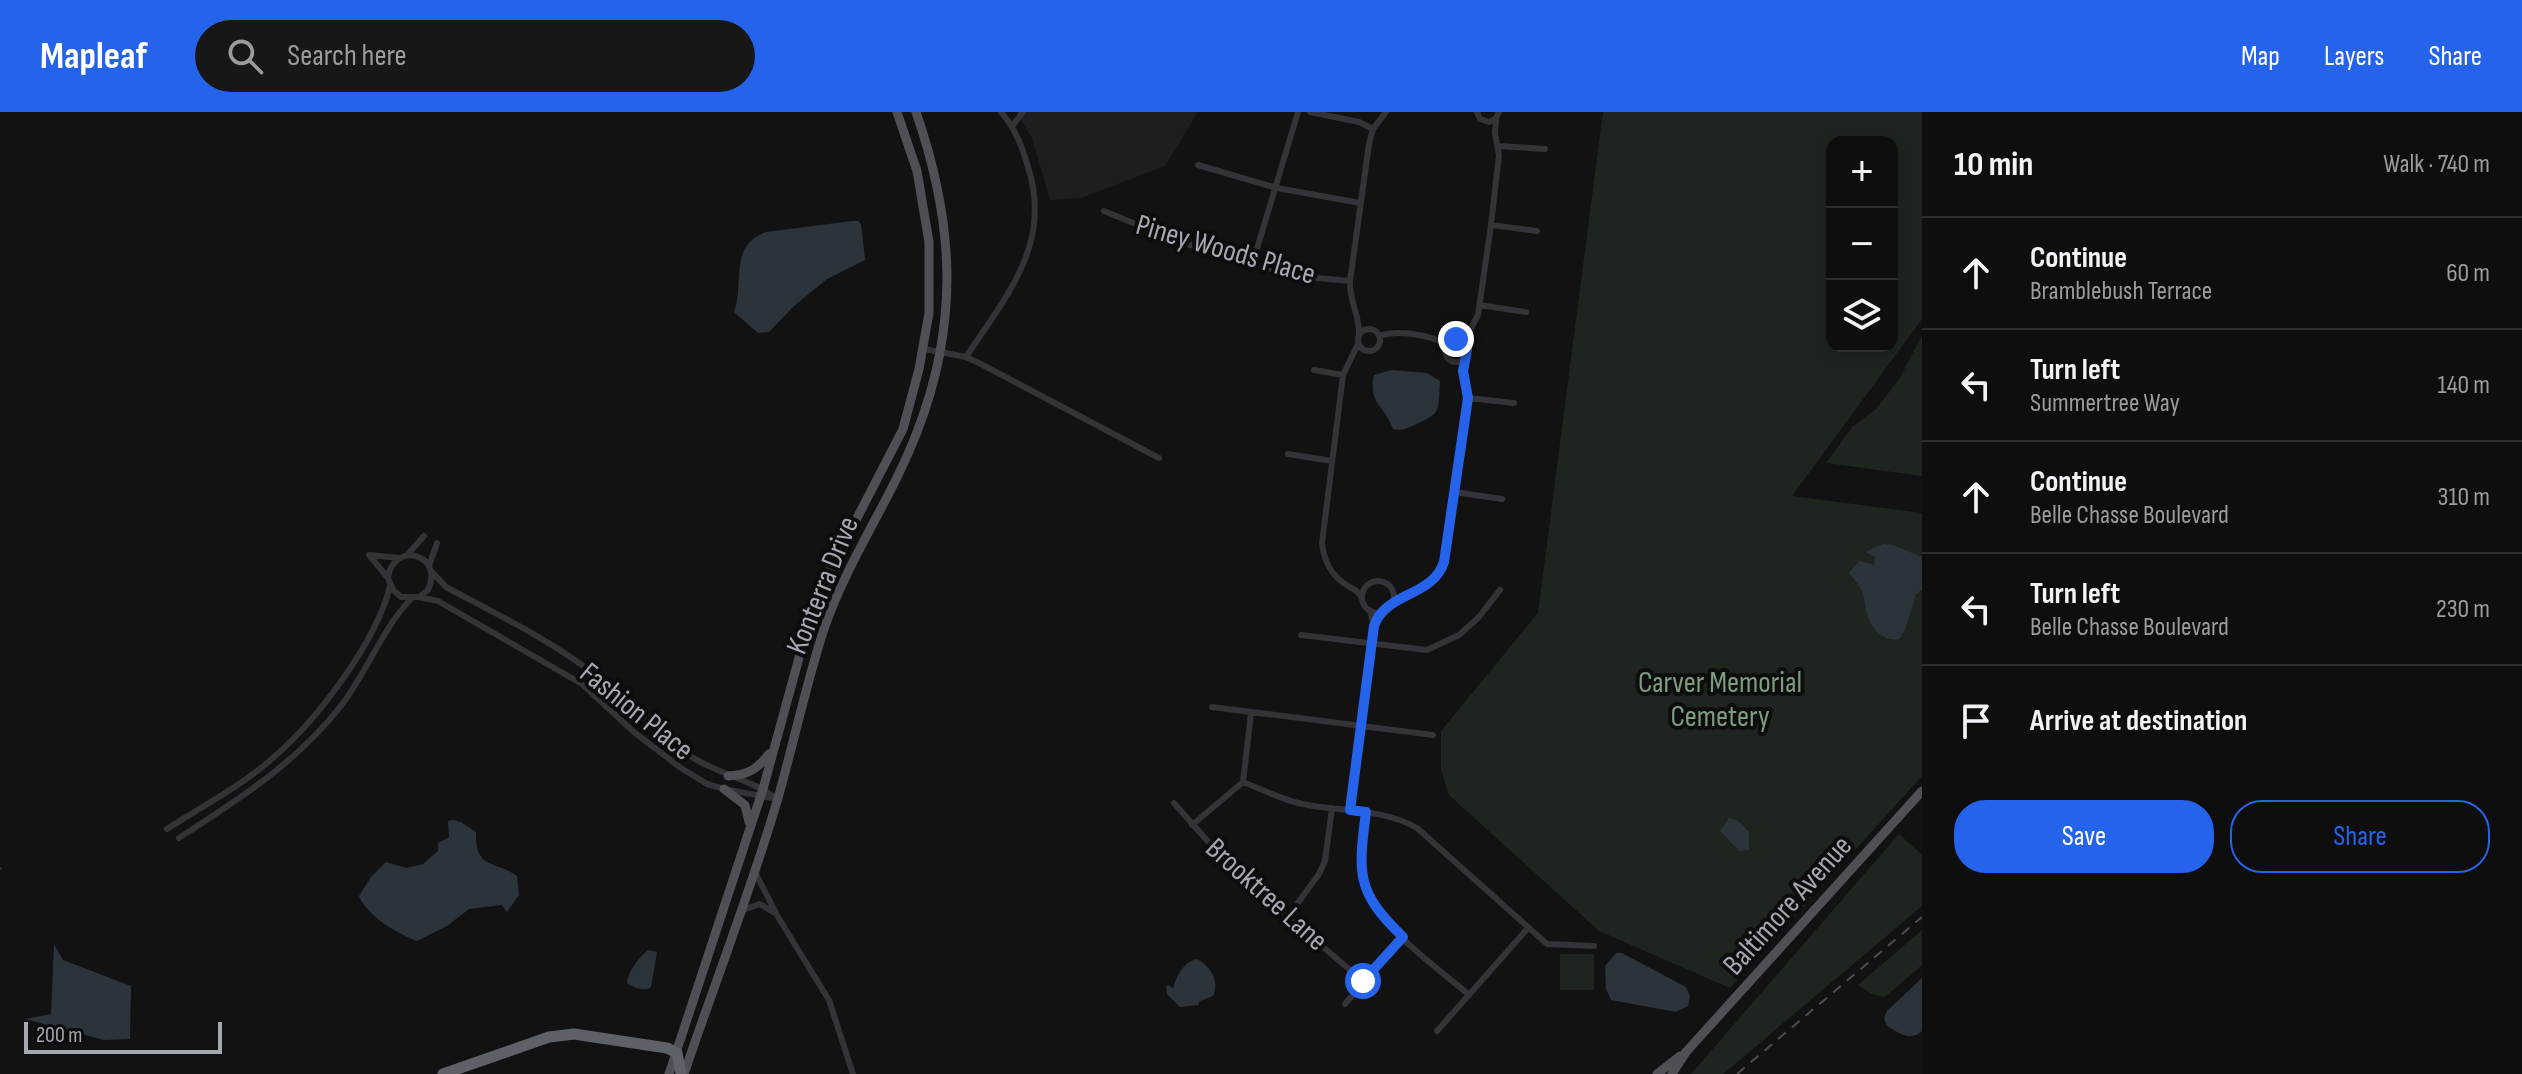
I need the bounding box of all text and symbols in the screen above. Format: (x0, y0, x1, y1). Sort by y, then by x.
search box (195, 20, 755, 92)
text: Mapleaf (40, 34, 147, 79)
icon: search (223, 34, 267, 78)
text: Search here (287, 38, 407, 74)
text: Map (2241, 40, 2280, 73)
text: Layers (2324, 40, 2384, 73)
text: Share (2428, 40, 2482, 73)
map controls (1826, 136, 1898, 352)
button: + (1826, 136, 1898, 208)
text: 10 min (1954, 144, 2033, 185)
text: Walk · 740 m (2383, 149, 2490, 180)
street label: Piney Woods Place (1132, 207, 1320, 293)
button: − (1826, 208, 1898, 280)
text: Continue (2030, 240, 2127, 276)
icon: ahead (1954, 251, 1998, 295)
text: 60 m (2446, 258, 2490, 289)
text: Bramblebush Terrace (2030, 276, 2212, 307)
button: layers (1826, 280, 1898, 352)
route end (1438, 321, 1474, 357)
text: Turn left (2030, 352, 2120, 388)
icon: left (1954, 363, 1998, 407)
text: 140 m (2438, 370, 2490, 401)
text: Summertree Way (2030, 388, 2180, 419)
text: Continue (2030, 464, 2127, 500)
icon: ahead (1954, 475, 1998, 519)
text: 310 m (2438, 482, 2490, 513)
text: Belle Chasse Boulevard (2030, 500, 2229, 531)
street label: Konterra Drive (779, 511, 867, 659)
text: Turn left (2030, 576, 2120, 612)
icon: left (1954, 587, 1998, 631)
text: 230 m (2436, 594, 2490, 625)
text: Belle Chasse Boulevard (2030, 612, 2229, 643)
street label: Fashion Place (572, 655, 700, 768)
park label: Carver Memorial Cemetery (1638, 665, 1802, 735)
icon: arrive (1954, 699, 1998, 743)
text: Arrive at destination (2030, 703, 2247, 739)
button: Save (1954, 800, 2214, 873)
button: Share (2230, 800, 2490, 873)
street label: Baltimore Avenue (1716, 828, 1860, 983)
street label: Brooktree Lane (1198, 831, 1335, 959)
route start (1345, 963, 1381, 999)
scale bar (24, 1018, 222, 1054)
text: 200 m (36, 1022, 82, 1049)

